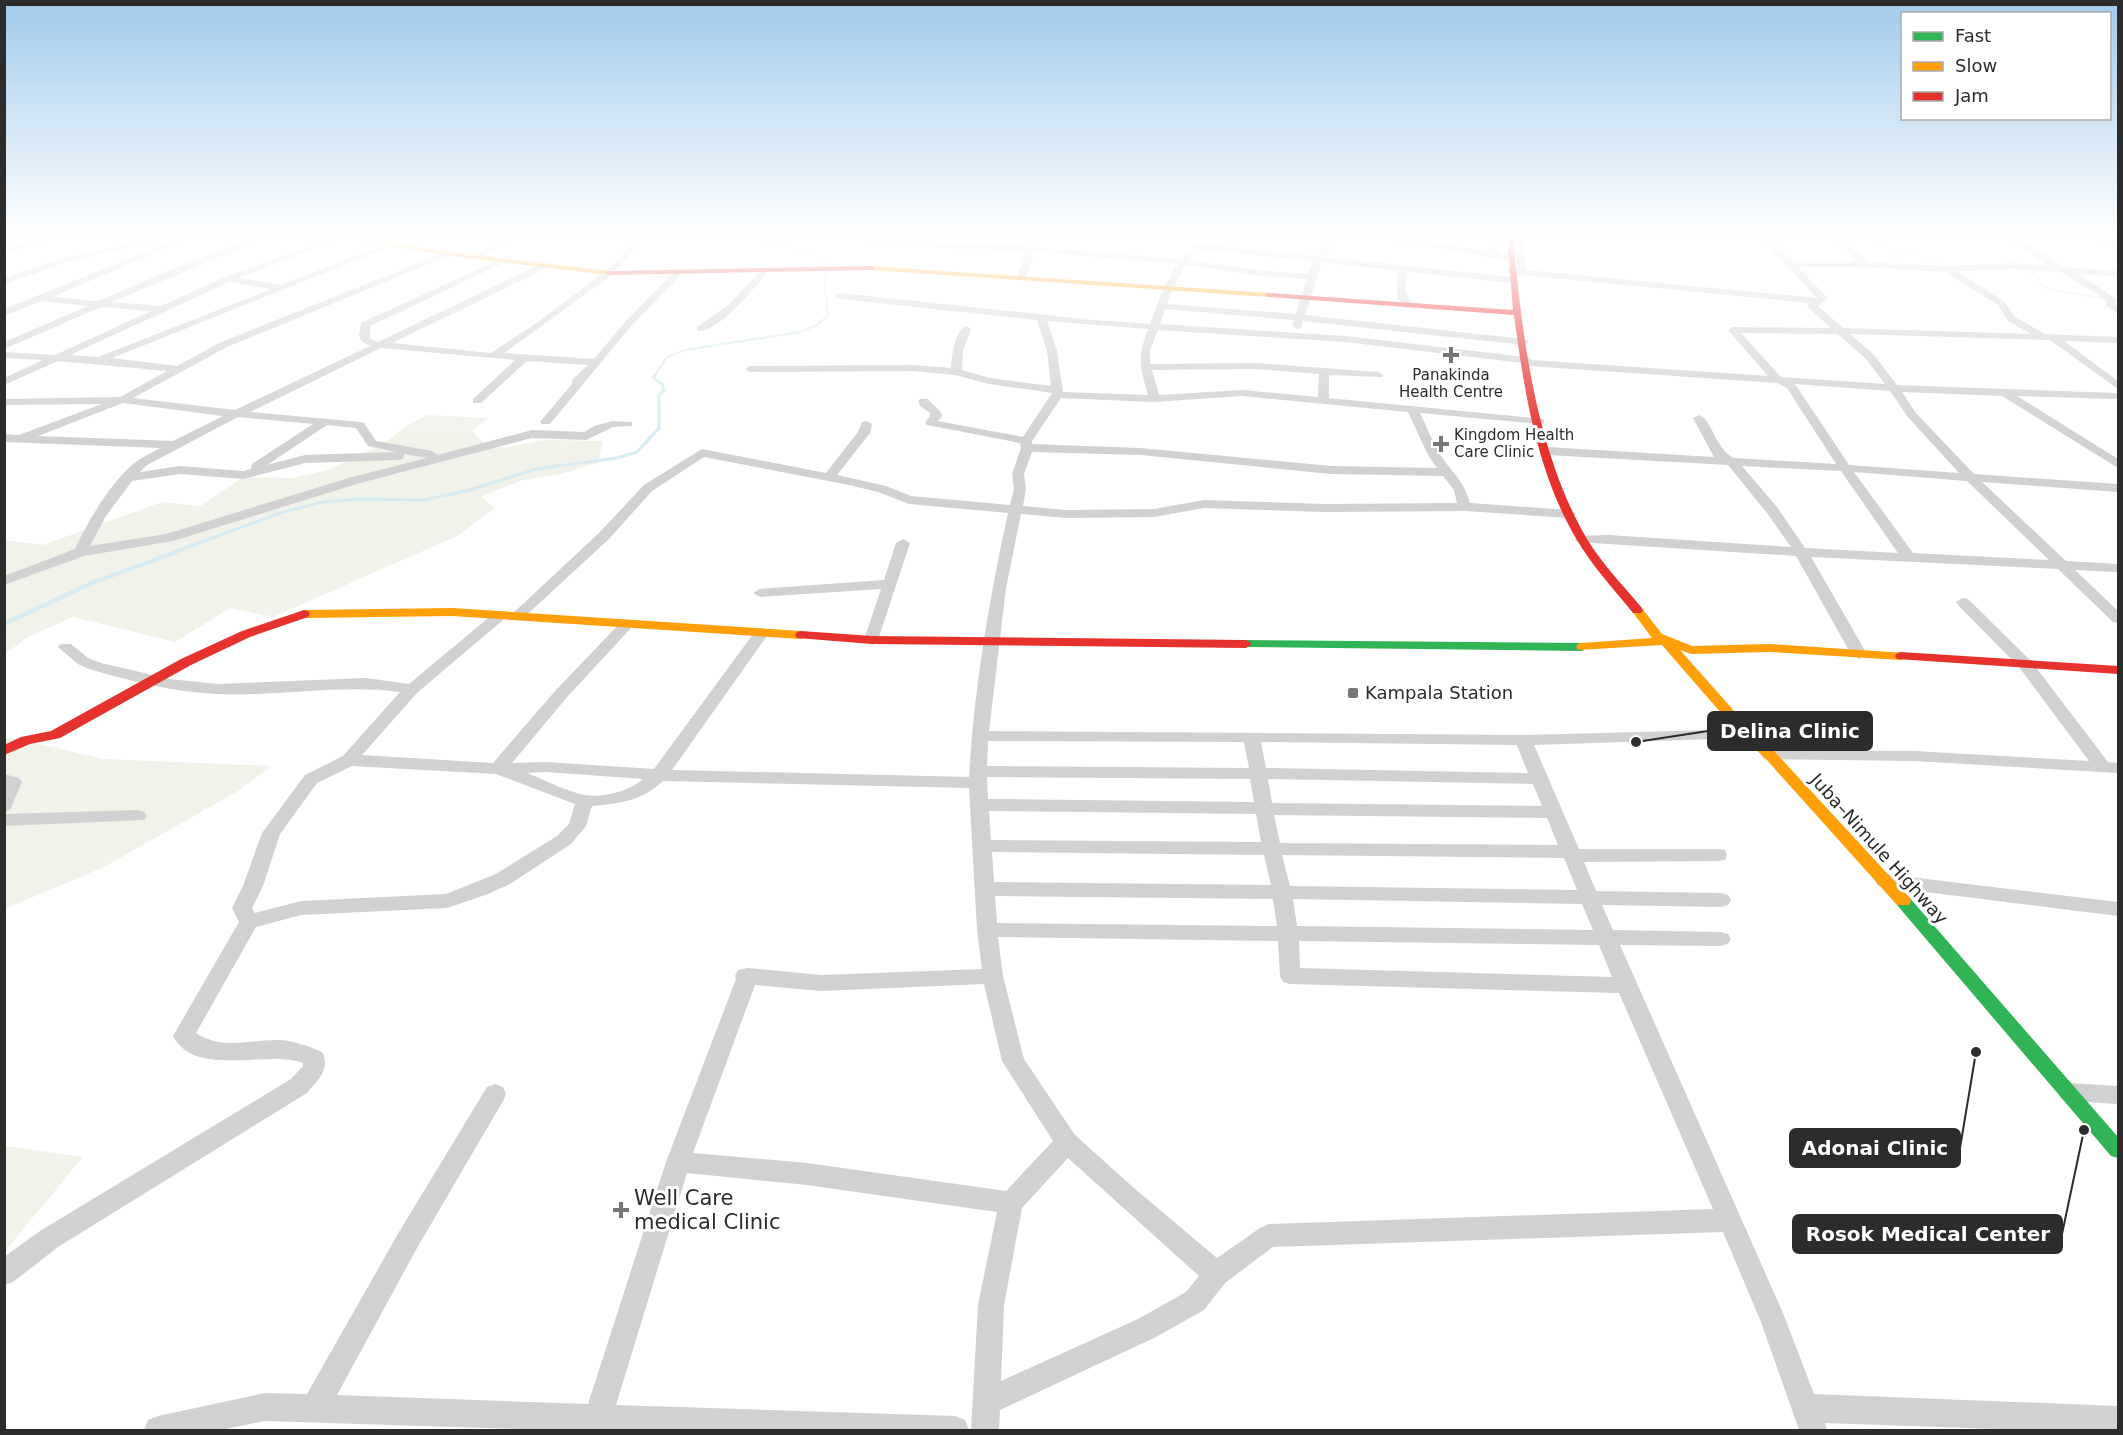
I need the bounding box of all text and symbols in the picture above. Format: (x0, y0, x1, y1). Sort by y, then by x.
legend (1901, 12, 2111, 120)
text: Fast (1955, 25, 1991, 46)
text: Slow (1955, 55, 1997, 76)
text: Jam (1954, 85, 1989, 106)
marker: Panakinda Health Centre (1442, 346, 1460, 364)
place label: Panakinda Health Centre (1399, 366, 1503, 401)
place label: Kingdom Health Care Clinic (1454, 426, 1574, 461)
marker: Kingdom Health Care Clinic (1432, 435, 1450, 453)
place label: Kampala Station (1365, 682, 1513, 703)
marker: Kampala Station (1346, 686, 1360, 700)
callout: Delina Clinic (1708, 712, 1872, 750)
text: Delina Clinic (1720, 719, 1860, 743)
street label: Juba–Nimule Highway (1806, 768, 1953, 928)
callout: Adonai Clinic (1790, 1129, 1960, 1167)
text: Adonai Clinic (1802, 1136, 1948, 1160)
place label: Well Care medical Clinic (634, 1186, 781, 1234)
marker: Well Care medical Clinic (612, 1201, 630, 1219)
callout: Rosok Medical Center (1793, 1215, 2062, 1253)
text: Rosok Medical Center (1806, 1222, 2050, 1246)

